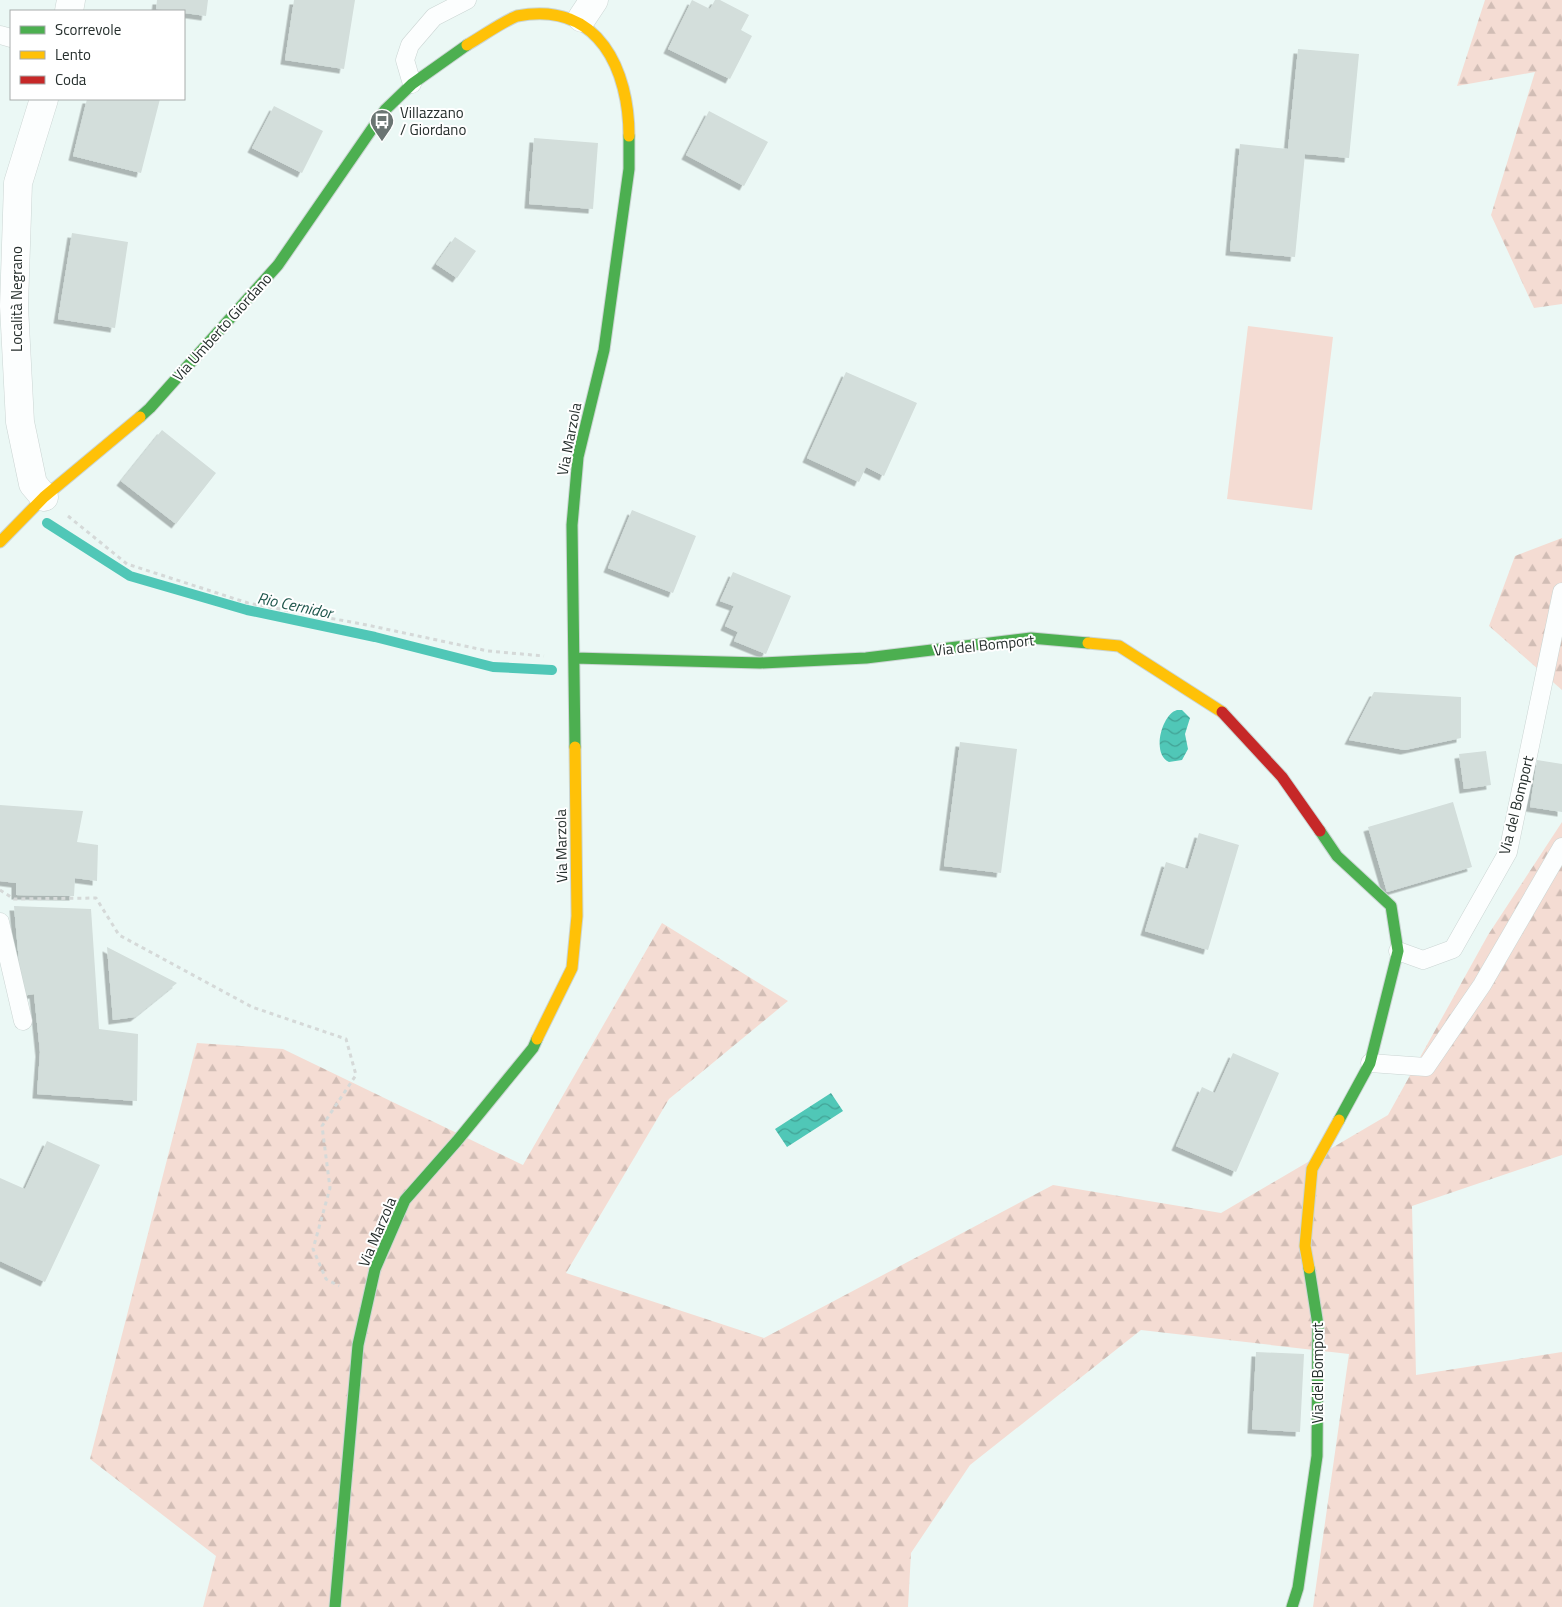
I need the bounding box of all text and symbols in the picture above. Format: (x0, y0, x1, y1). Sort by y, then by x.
legend (10, 10, 185, 100)
text: Scorrevole (55, 18, 121, 41)
text: Lento (55, 43, 91, 66)
text: Coda (55, 68, 87, 91)
place label: Villazzano / Giordano (400, 101, 466, 141)
bus stop icon: Villazzano / Giordano (369, 108, 395, 142)
street label: Località Negrano (5, 246, 28, 352)
street label: Via Umberto Giordano (167, 268, 277, 386)
street label: Via Marzola (551, 400, 587, 477)
water label: Rio Cernidor (255, 585, 337, 625)
street label: Via del Bomport (933, 628, 1036, 662)
street label: Via del Bomport (1493, 752, 1540, 857)
street label: Via Marzola (549, 808, 573, 883)
street label: Via Marzola (352, 1193, 402, 1270)
street label: Via del Bomport (1306, 1322, 1329, 1424)

